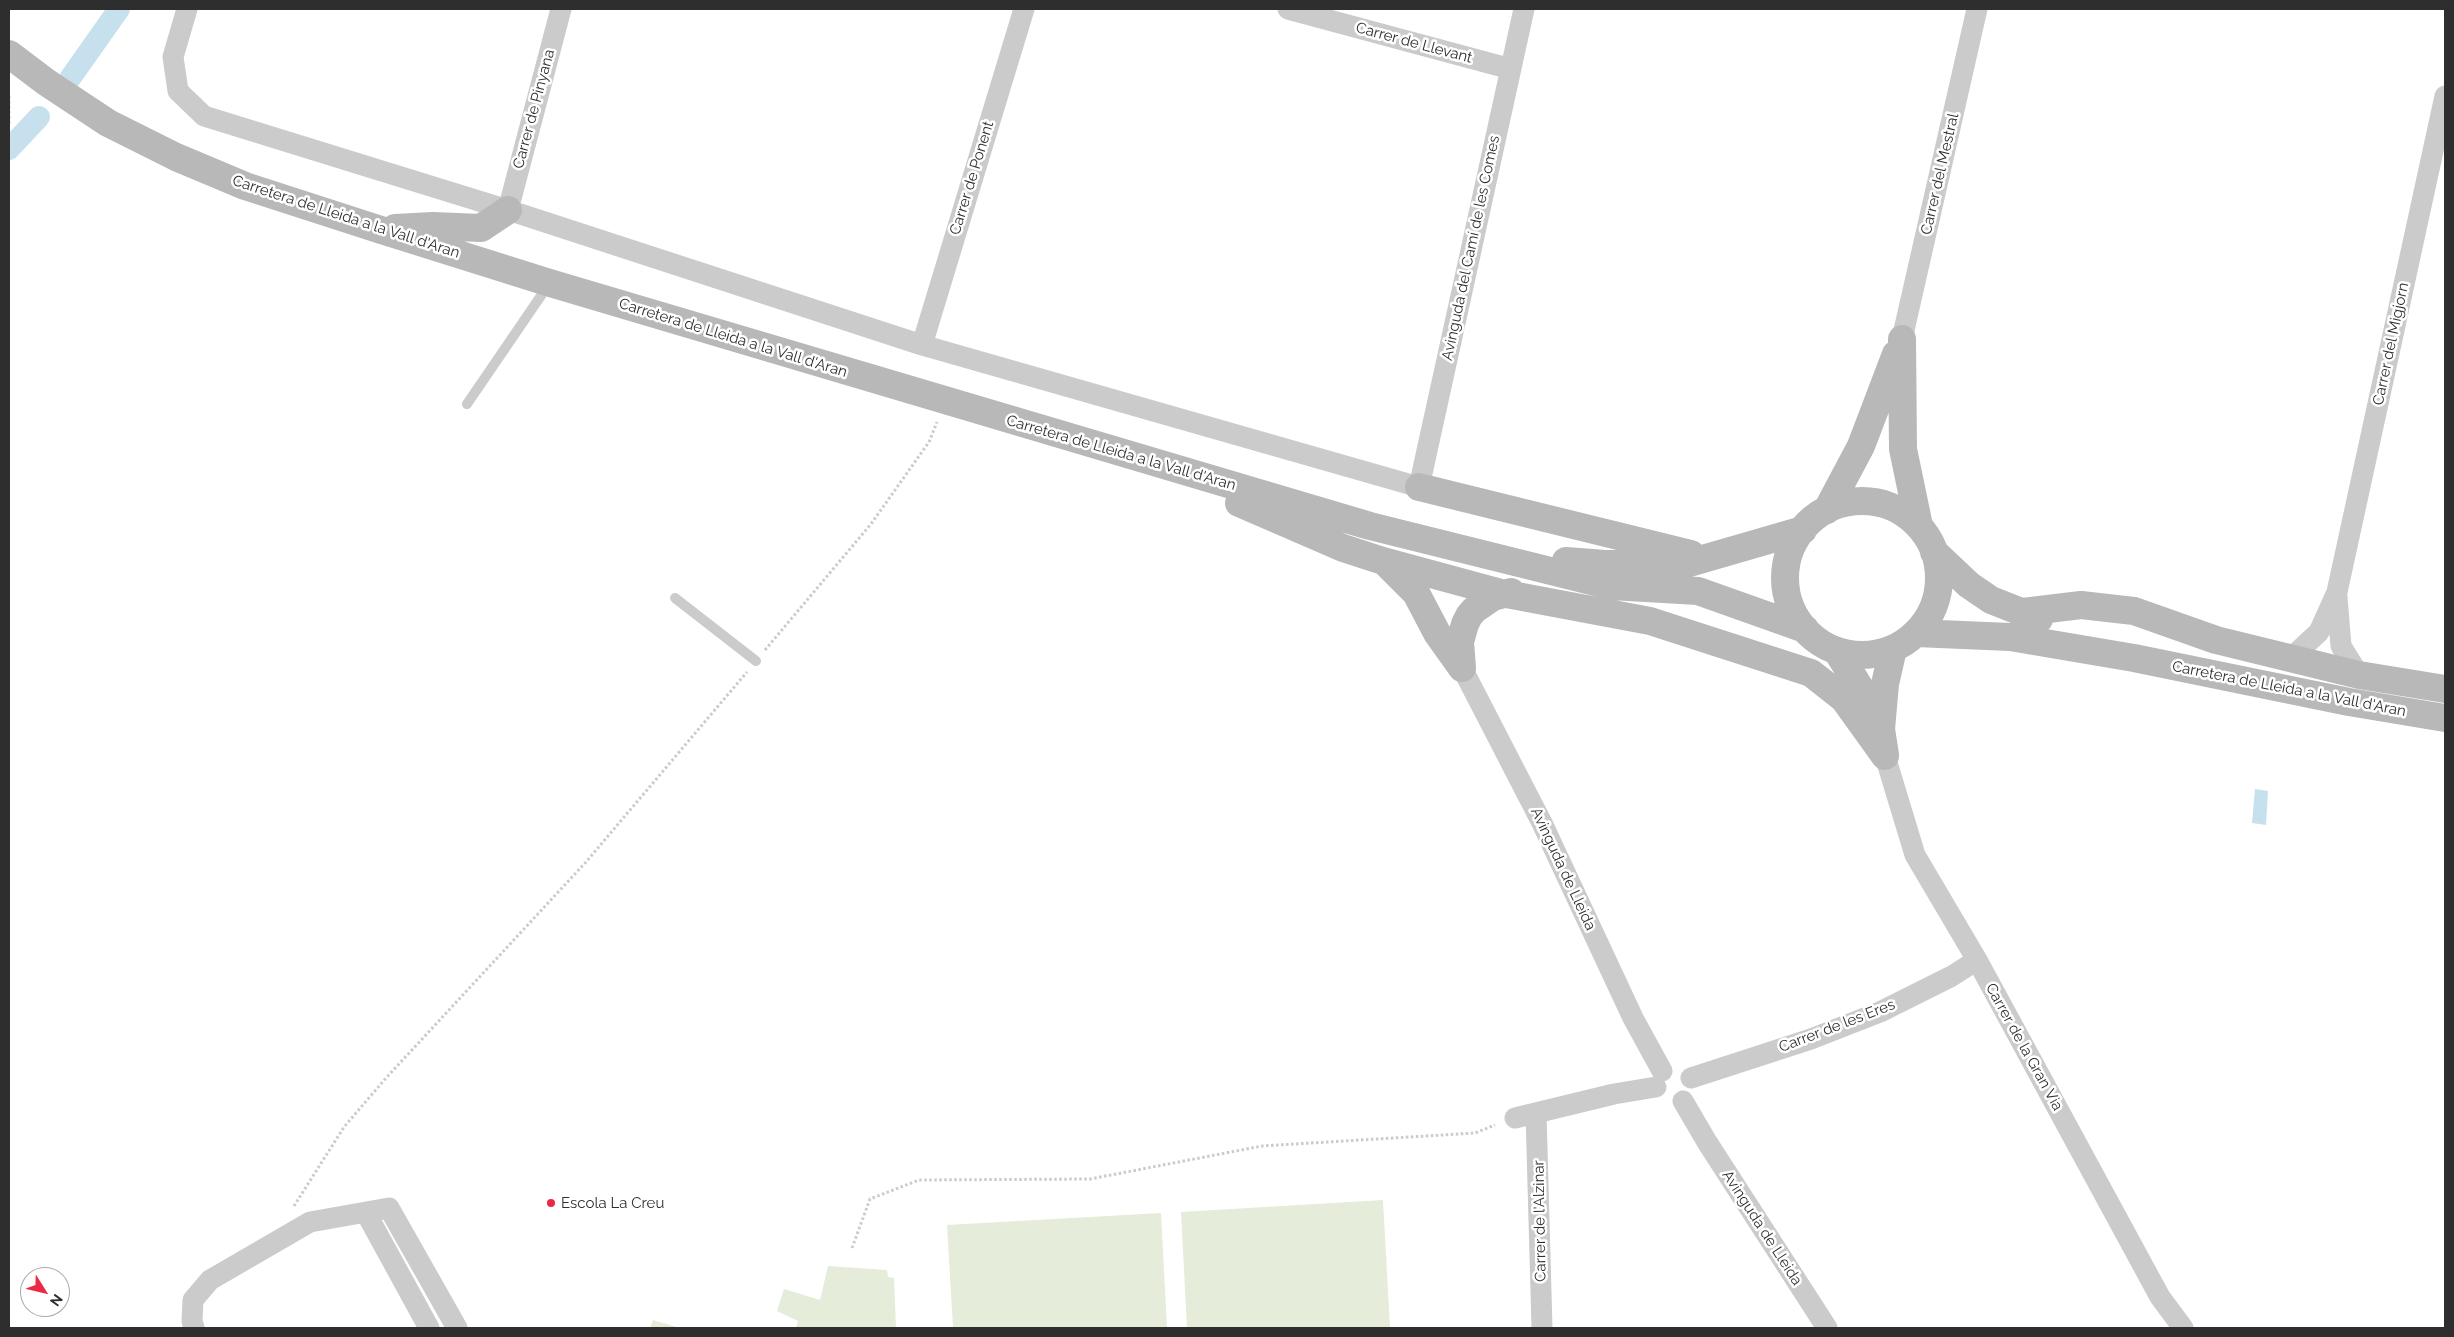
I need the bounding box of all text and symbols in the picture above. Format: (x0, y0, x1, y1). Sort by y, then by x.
street label: Carrer de Llevant (1354, 19, 1474, 67)
street label: Carrer de Pinyana (509, 47, 559, 171)
street label: Carrer del Mestral (1917, 111, 1963, 237)
street label: Carrer de Ponent (946, 119, 998, 237)
street label: Avinguda del Camí de les Comes (1438, 134, 1504, 362)
street label: Carretera de Lleida a la Vall d'Aran (230, 172, 462, 262)
street label: Carrer del Migjorn (2369, 281, 2413, 407)
street label: Carretera de Lleida a la Vall d'Aran (617, 295, 849, 381)
street label: Carretera de Lleida a la Vall d'Aran (1004, 412, 1238, 494)
street label: Carretera de Lleida a la Vall d'Aran (2171, 657, 2407, 721)
street label: Avinguda de Lleida (1527, 805, 1599, 933)
street label: Carrer de la Gran Via (1981, 980, 2067, 1114)
street label: Carrer de les Eres (1777, 996, 1897, 1056)
street label: Carrer de l'Alzinar (1530, 1160, 1550, 1282)
street label: Avinguda de Lleida (1718, 1167, 1806, 1289)
place label: Escola La Creu (561, 1194, 664, 1212)
marker: Escola La Creu (545, 1197, 557, 1209)
north arrow (20, 1267, 70, 1317)
text: N (47, 1291, 66, 1309)

